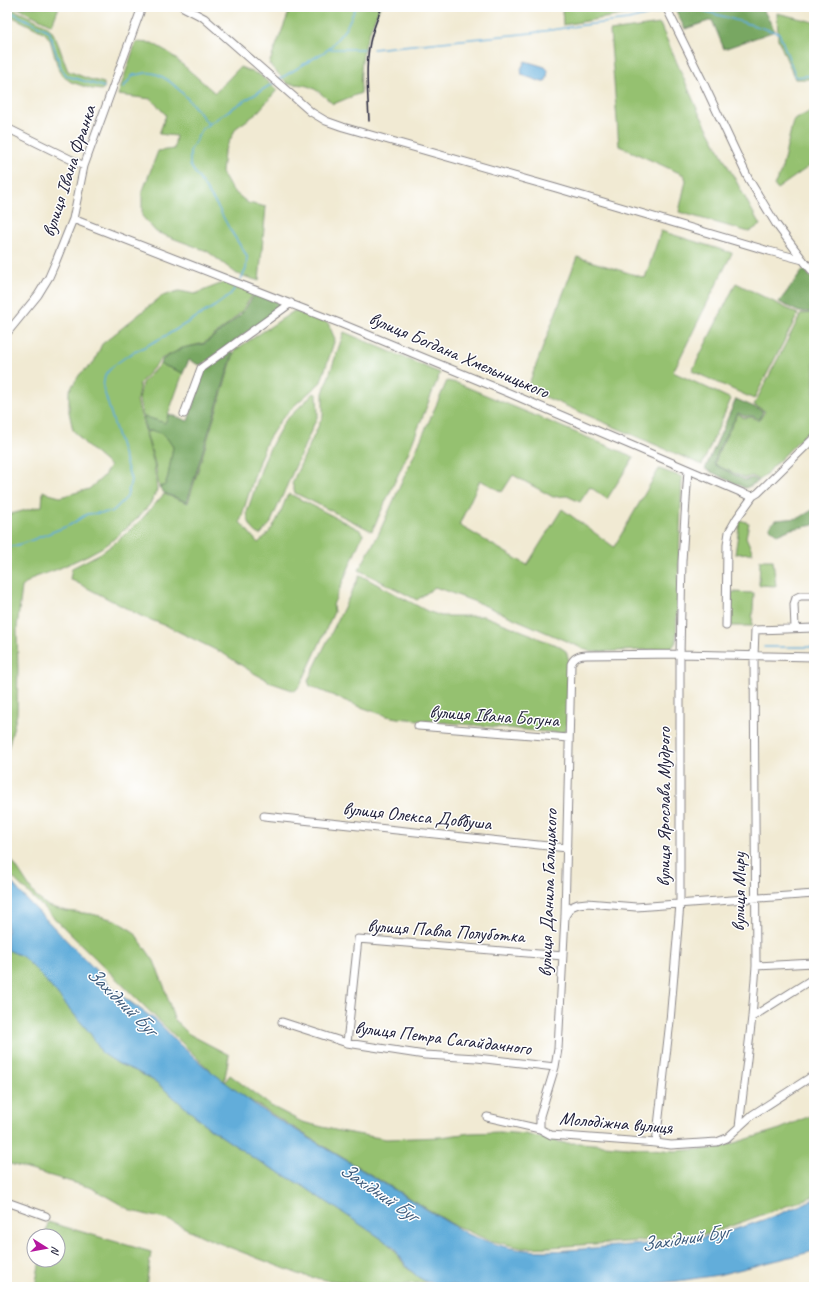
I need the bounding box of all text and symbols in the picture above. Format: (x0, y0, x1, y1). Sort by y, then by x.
street label: вулиця Івана Франка (36, 101, 102, 240)
street label: вулиця Богдана Хмельницького (365, 306, 554, 404)
street label: вулиця Івана Богуна (429, 700, 561, 733)
street label: вулиця Ярослава Мудрого (652, 726, 676, 887)
street label: вулиця Олекса Довбуша (342, 796, 494, 836)
street label: вулиця Данила Галицького (533, 807, 563, 977)
street label: вулиця Миру (727, 851, 751, 932)
street label: вулиця Павла Полуботка (367, 914, 528, 949)
water label: Західний Буг (81, 961, 166, 1044)
street label: вулиця Петра Сагайдачного (353, 1015, 534, 1061)
street label: Молодіжна вулиця (558, 1106, 675, 1140)
water label: Західний Буг (335, 1157, 426, 1230)
water label: Західний Буг (639, 1218, 735, 1257)
north arrow (26, 1228, 66, 1268)
text: N (48, 1245, 63, 1257)

